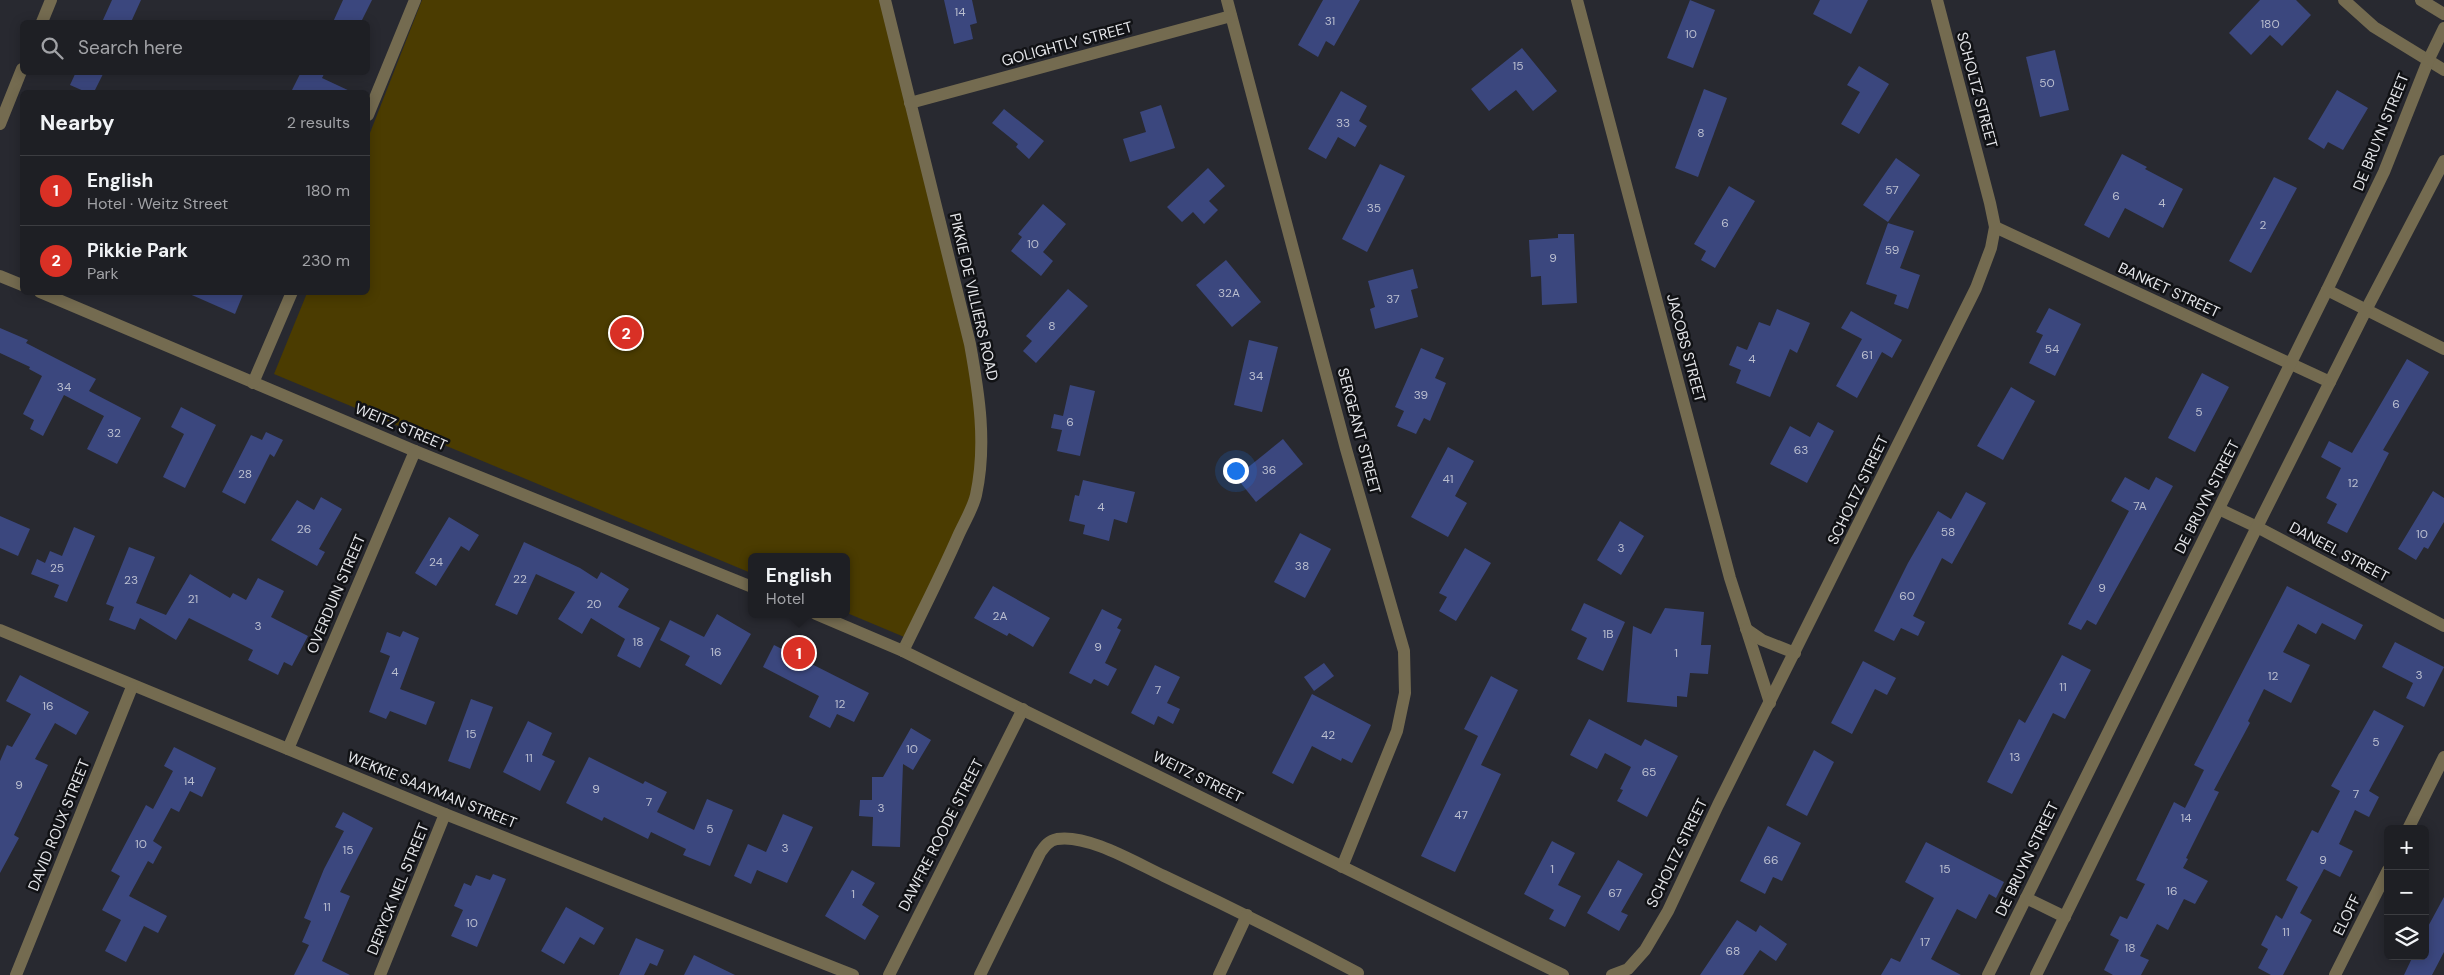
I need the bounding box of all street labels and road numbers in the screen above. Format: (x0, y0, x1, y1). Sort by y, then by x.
street label: GOLIGHTLY STREET (999, 17, 1135, 71)
street label: SCHOLTZ STREET (1952, 30, 2002, 150)
street label: DE BRUYN STREET (2348, 70, 2414, 194)
street label: PIKKIE DE VILLIERS ROAD (945, 211, 1003, 383)
street label: BANKET STREET (2115, 258, 2223, 322)
street label: JACOBS STREET (1662, 291, 1710, 405)
street label: SERGEANT STREET (1333, 366, 1385, 496)
street label: WEITZ STREET (352, 399, 450, 455)
street label: SCHOLTZ STREET (1823, 432, 1893, 548)
street label: DE BRUYN STREET (2170, 437, 2244, 557)
street label: DANEEL STREET (2286, 517, 2392, 587)
street label: OVERDUIN STREET (302, 531, 370, 657)
street label: WEITZ STREET (1149, 746, 1247, 808)
street label: WEKKIE SAAYMAN STREET (344, 747, 520, 833)
street label: DAWFRE ROODE STREET (894, 755, 988, 915)
street label: DAVID ROUX STREET (23, 756, 95, 894)
street label: SCHOLTZ STREET (1642, 795, 1712, 911)
street label: DE BRUYN STREET (1991, 799, 2063, 919)
street label: DERYCK NEL STREET (362, 820, 434, 958)
street label: ELOFF (2329, 891, 2365, 939)

